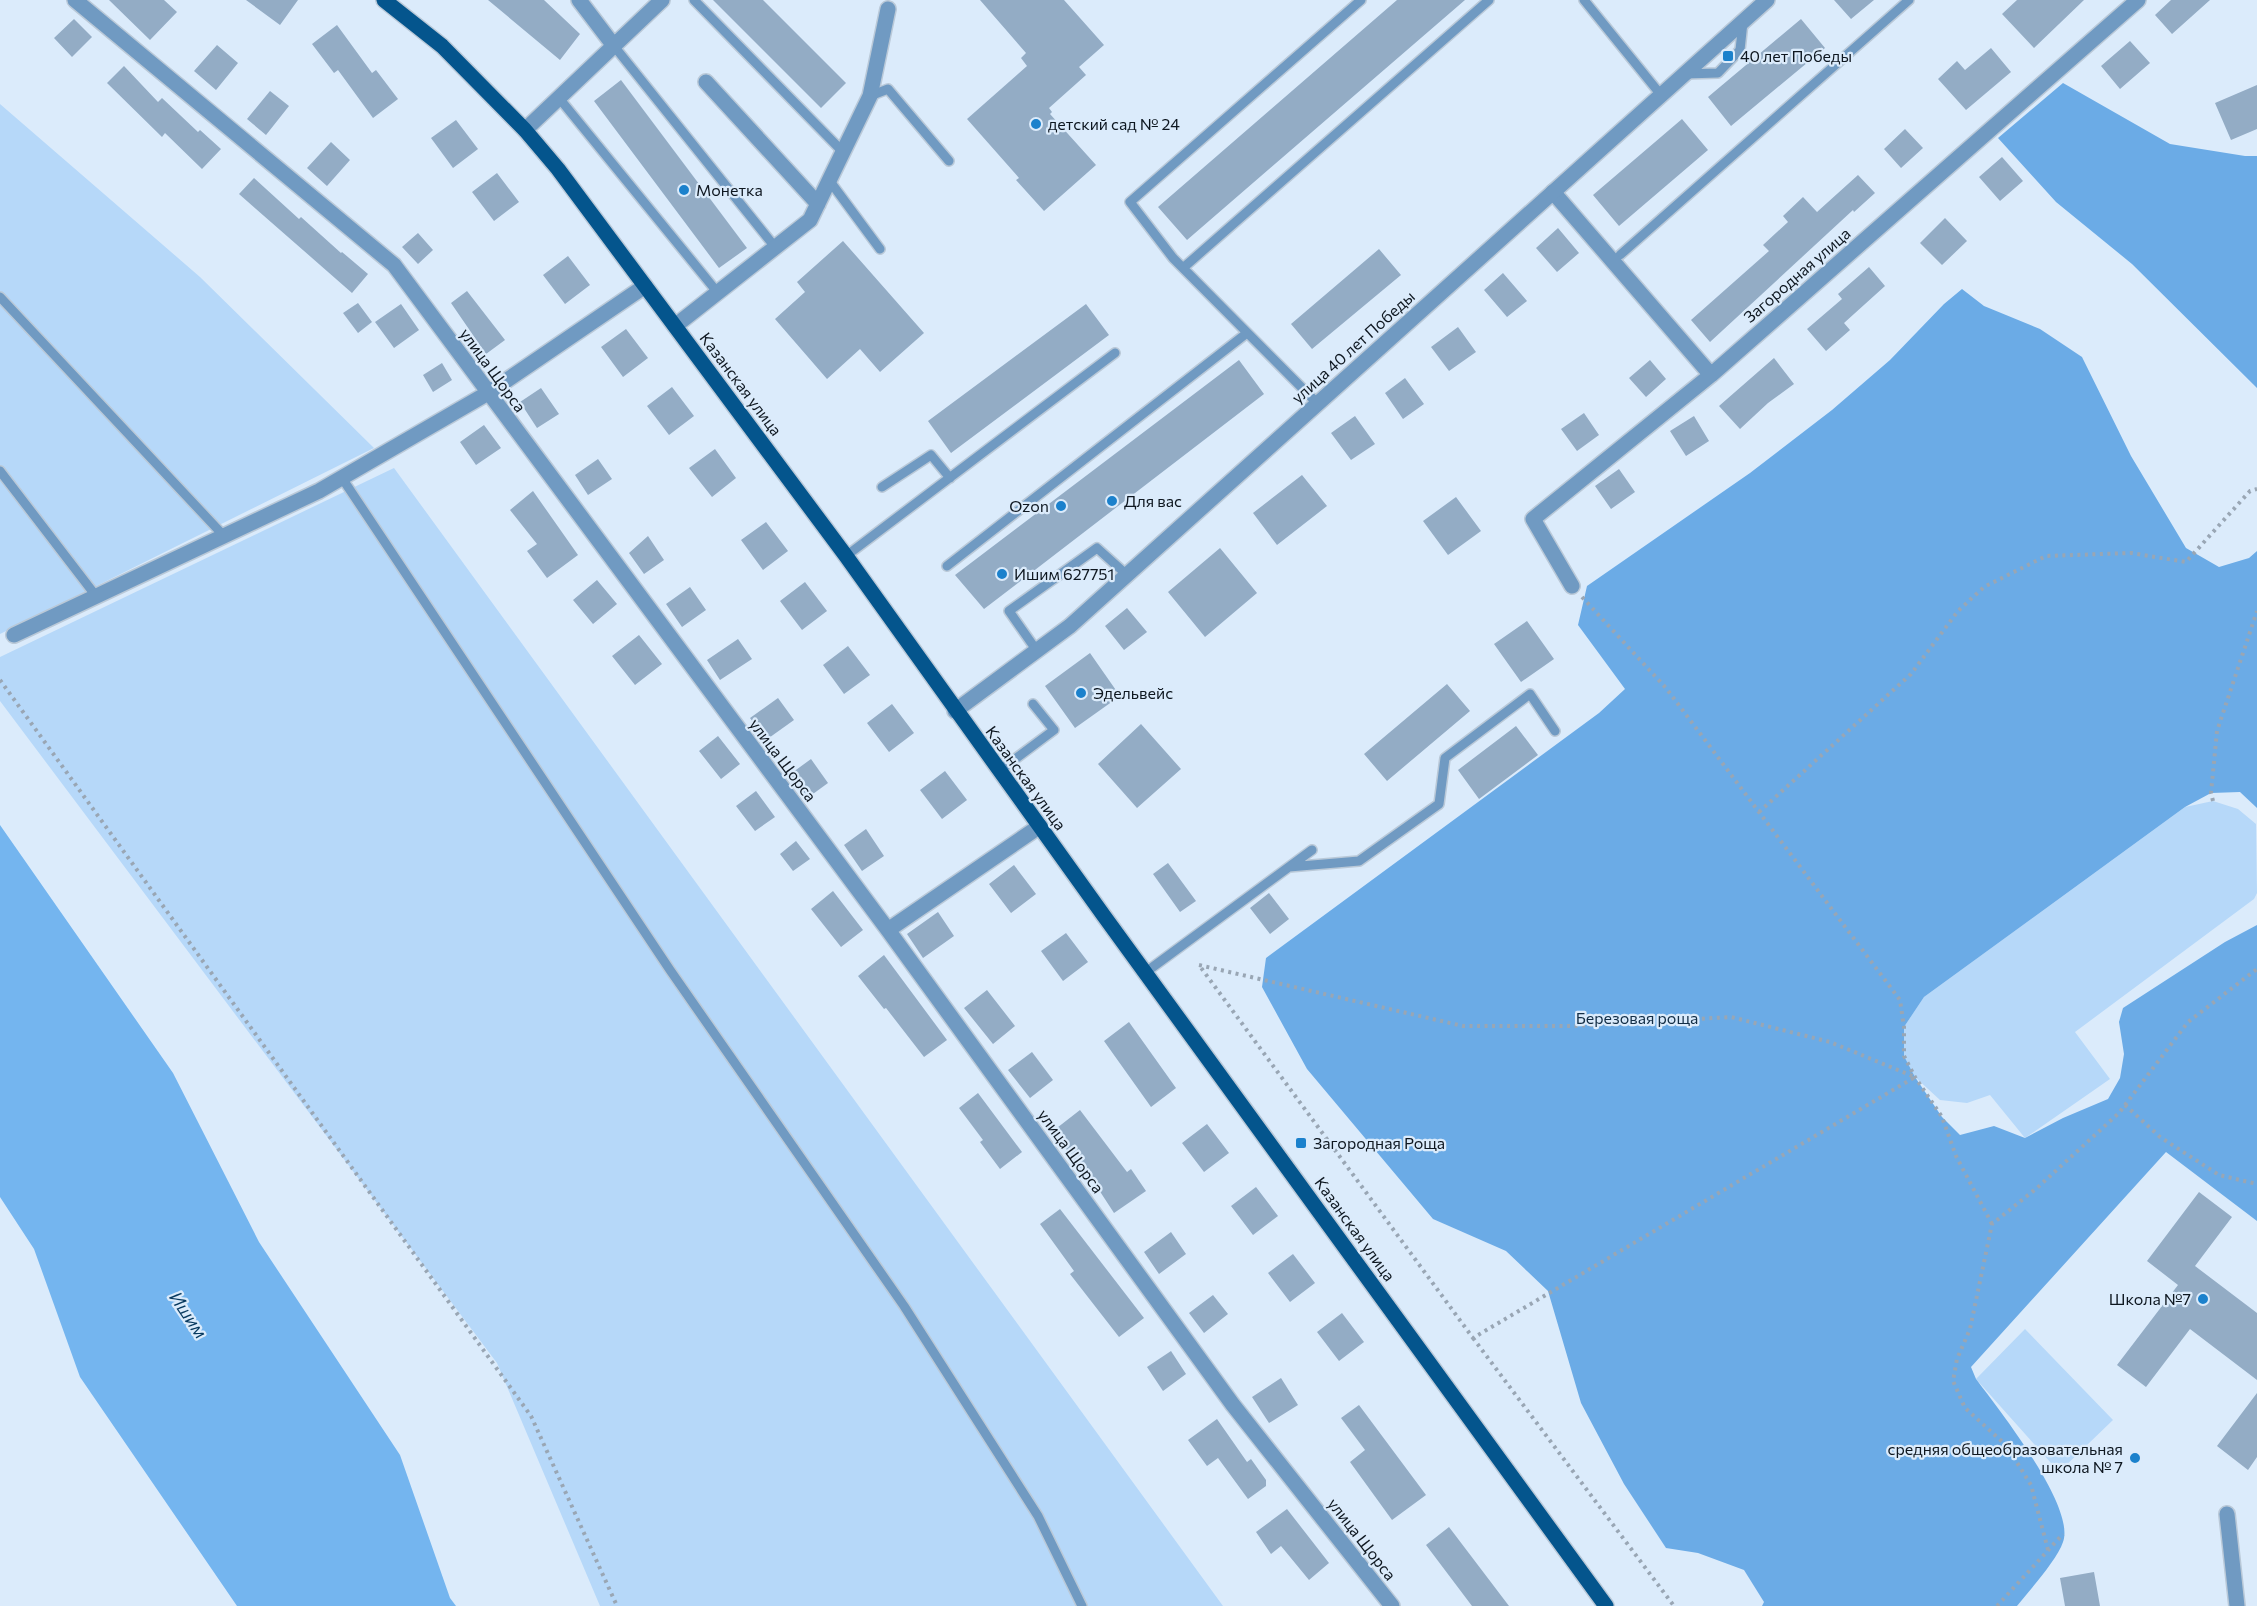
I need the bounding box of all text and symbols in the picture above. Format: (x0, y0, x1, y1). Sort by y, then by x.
place label: 40 лет Победы (1740, 46, 1852, 65)
marker: 40 лет Победы (1721, 49, 1735, 63)
place label: детский сад № 24 (1048, 114, 1180, 133)
marker: детский сад № 24 (1029, 117, 1043, 131)
place label: Монетка (696, 180, 763, 199)
marker: Монетка (677, 183, 691, 197)
street label: Загородная улица (1740, 223, 1854, 326)
street label: улица 40 лет Победы (1287, 286, 1418, 407)
street label: улица Щорса (457, 324, 530, 415)
street label: Казанская улица (696, 328, 786, 439)
place label: Для вас (1124, 491, 1182, 510)
marker: Для вас (1105, 494, 1119, 508)
place label: Ozon (1009, 496, 1049, 515)
marker: Ozon (1054, 499, 1068, 513)
place label: Ишим 627751 (1014, 564, 1114, 583)
marker: Ишим 627751 (995, 567, 1009, 581)
place label: Эдельвейс (1093, 683, 1173, 702)
marker: Эдельвейс (1074, 686, 1088, 700)
street label: улица Щорса (746, 714, 821, 805)
street label: Казанская улица (982, 722, 1071, 834)
park label: Березовая роща (1576, 1008, 1698, 1027)
street label: улица Щорса (1035, 1105, 1108, 1196)
place label: Загородная Роща (1313, 1133, 1445, 1152)
marker: Загородная Роща (1294, 1136, 1308, 1150)
street label: Казанская улица (1311, 1173, 1400, 1285)
water label: Ишим (165, 1287, 212, 1342)
place label: Школа №7 (2109, 1289, 2191, 1308)
marker: Школа №7 (2196, 1292, 2210, 1306)
place label: средняя общеобразовательная школа № 7 (1888, 1439, 2123, 1476)
marker: средняя общеобразовательная школа № 7 (2128, 1451, 2142, 1465)
street label: улица Щорса (1324, 1494, 1400, 1584)

